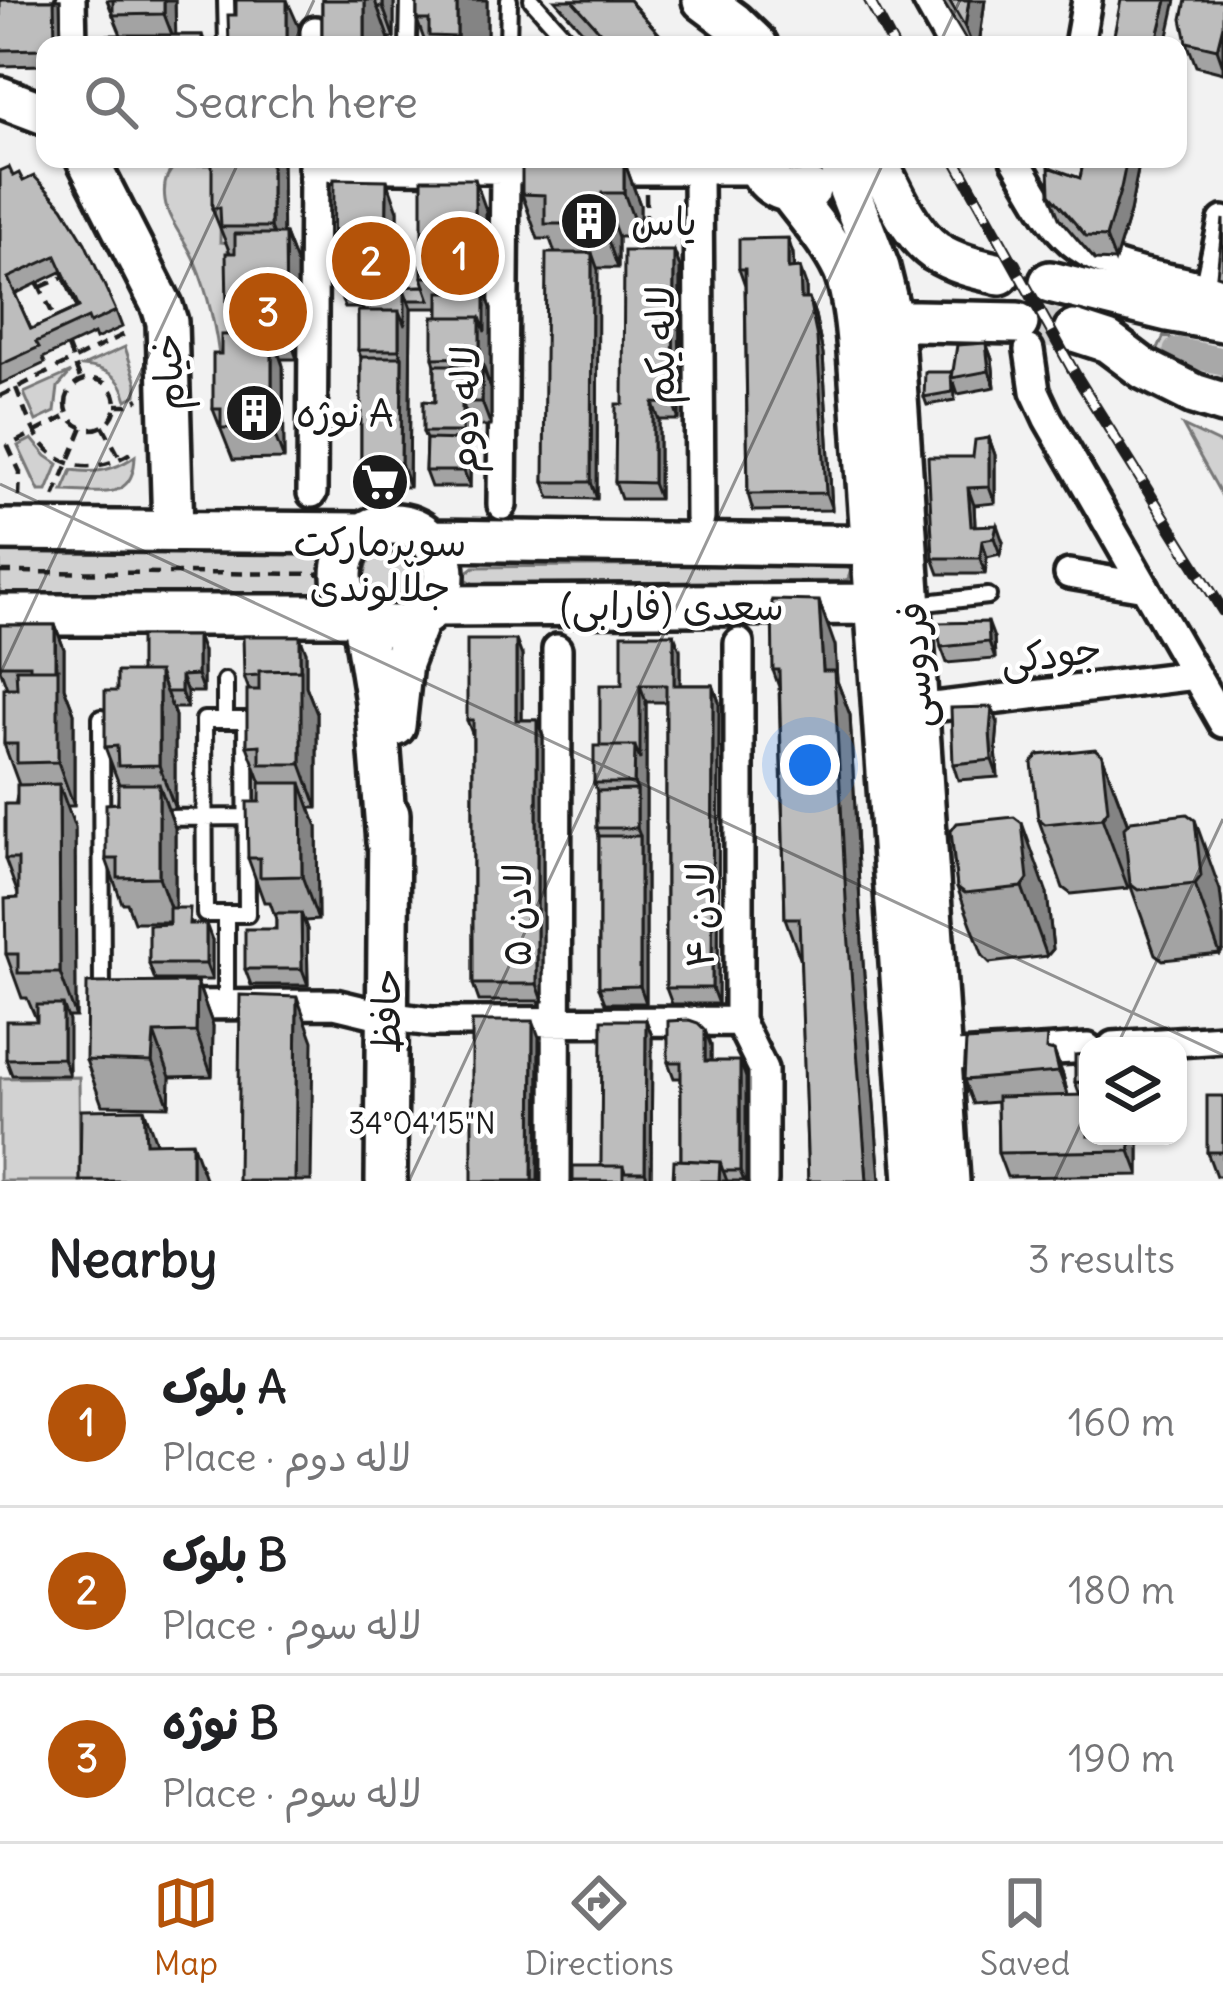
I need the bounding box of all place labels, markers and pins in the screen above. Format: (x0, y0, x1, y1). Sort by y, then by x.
building icon: یاس (558, 190, 620, 252)
place label: یاس (631, 197, 697, 246)
pin: 1 (421, 211, 499, 301)
pin: 2 (332, 216, 410, 306)
pin: 3 (229, 267, 307, 357)
building icon: نوژه A (223, 382, 285, 444)
place label: نوژه A (296, 389, 394, 438)
supermarket icon: سوپرمارکت جلالوندی (349, 451, 411, 513)
place label: سوپرمارکت جلالوندی (293, 518, 467, 612)

